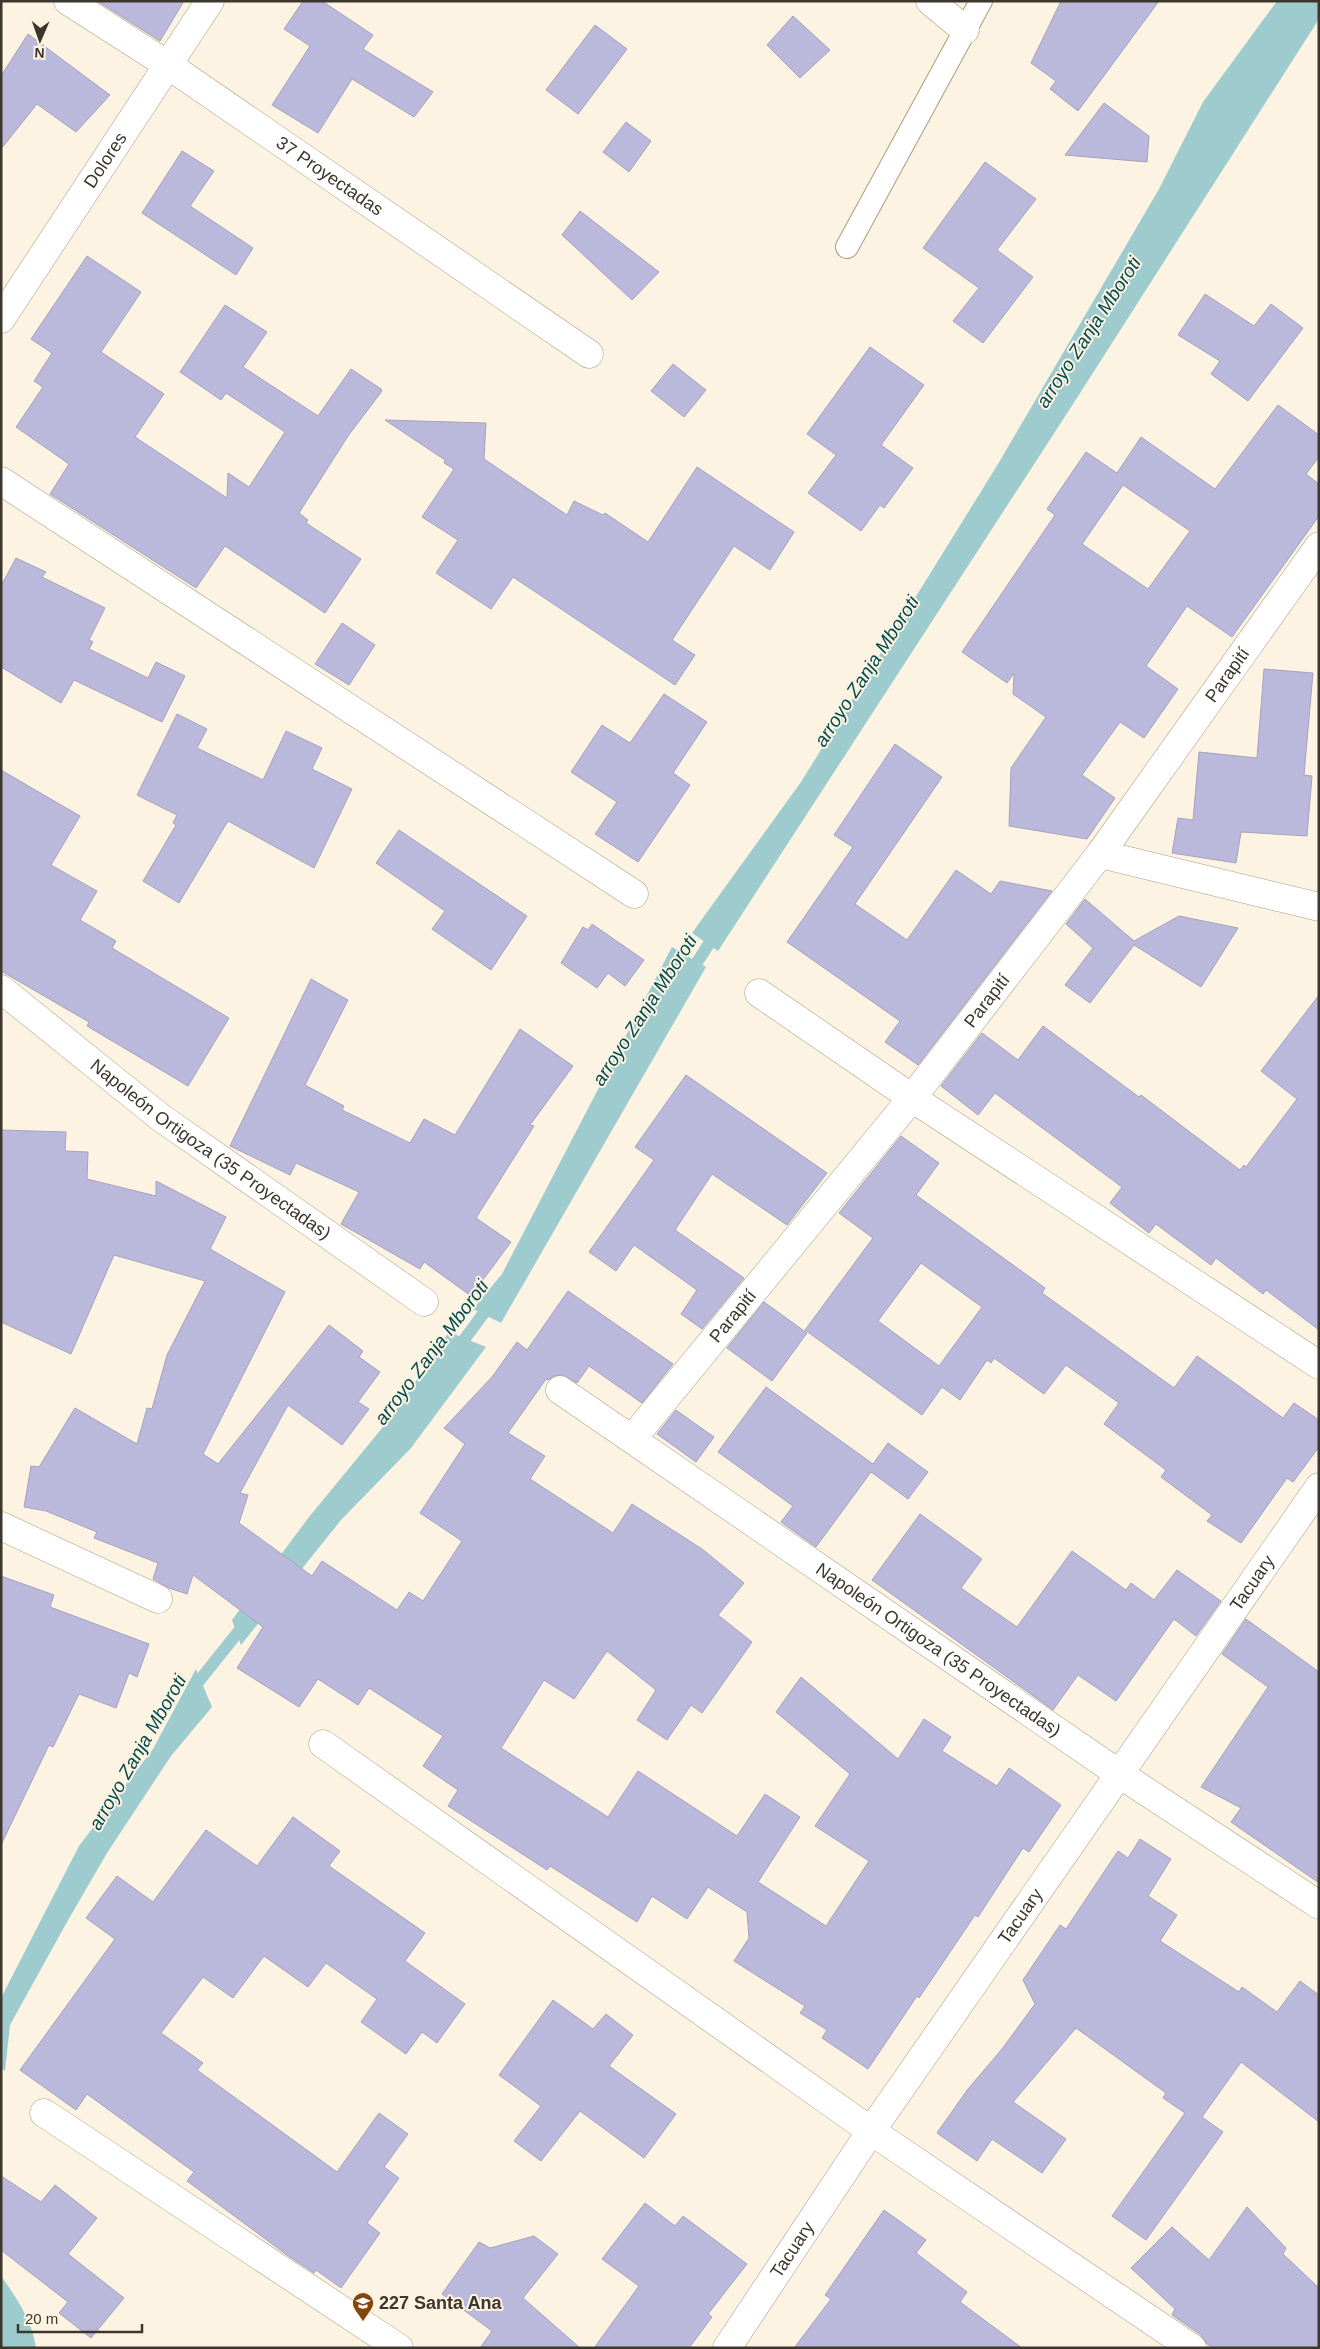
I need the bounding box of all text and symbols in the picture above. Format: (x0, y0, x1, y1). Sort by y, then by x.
north arrow (15, 15, 65, 65)
text: N (34, 45, 45, 61)
street label: Dolores (80, 129, 131, 192)
street label: 37 Proyectadas (273, 132, 387, 220)
water label: arroyo Zanja Mboroti (1032, 252, 1145, 411)
water label: arroyo Zanja Mboroti (810, 591, 923, 750)
street label: Parapití (1201, 644, 1253, 706)
water label: arroyo Zanja Mboroti (588, 930, 701, 1089)
street label: Parapití (960, 970, 1014, 1031)
street label: Napoleón Ortigoza (35 Proyectadas) (87, 1055, 334, 1243)
water label: arroyo Zanja Mboroti (370, 1275, 493, 1429)
street label: Parapití (705, 1286, 760, 1346)
street label: Tacuary (1226, 1551, 1278, 1615)
street label: Napoleón Ortigoza (35 Proyectadas) (812, 1559, 1065, 1741)
water label: arroyo Zanja Mboroti (85, 1670, 191, 1833)
street label: Tacuary (994, 1885, 1047, 1948)
street label: Tacuary (766, 2218, 818, 2281)
school or university icon: 227 Santa Ana (351, 2291, 375, 2322)
place label: 227 Santa Ana (379, 2293, 502, 2313)
scale bar (18, 2302, 141, 2334)
text: 20 m (25, 2310, 58, 2327)

